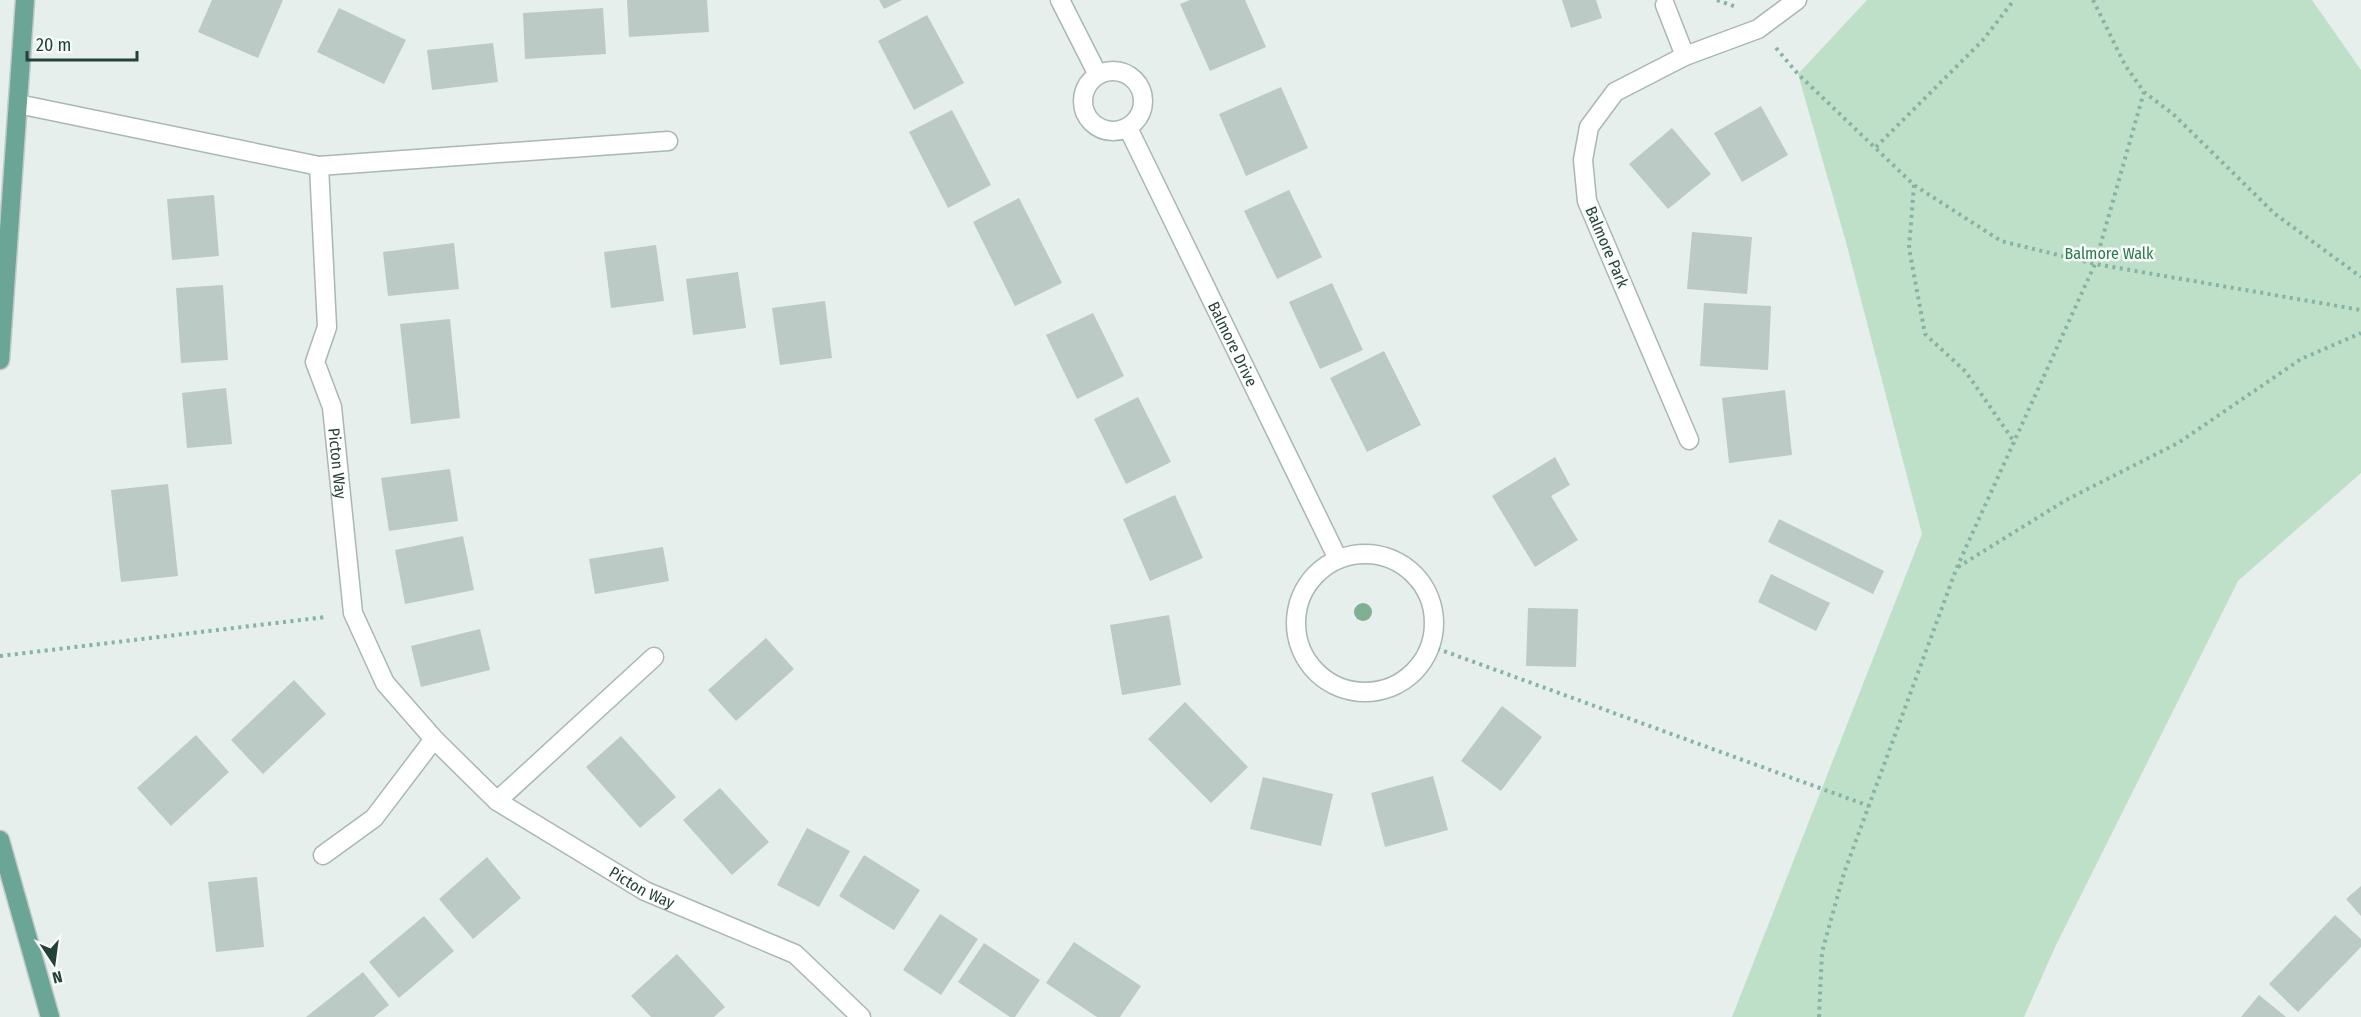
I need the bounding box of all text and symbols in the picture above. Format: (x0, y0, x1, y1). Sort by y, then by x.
scale bar (27, 24, 136, 62)
text: 20 m (36, 34, 71, 56)
street label: Balmore Park (1581, 203, 1633, 291)
park label: Balmore Walk (2064, 244, 2154, 263)
street label: Balmore Drive (1204, 298, 1262, 389)
street label: Picton Way (325, 427, 351, 501)
street label: Picton Way (606, 862, 678, 912)
north arrow (24, 933, 84, 993)
text: N (50, 967, 64, 987)

